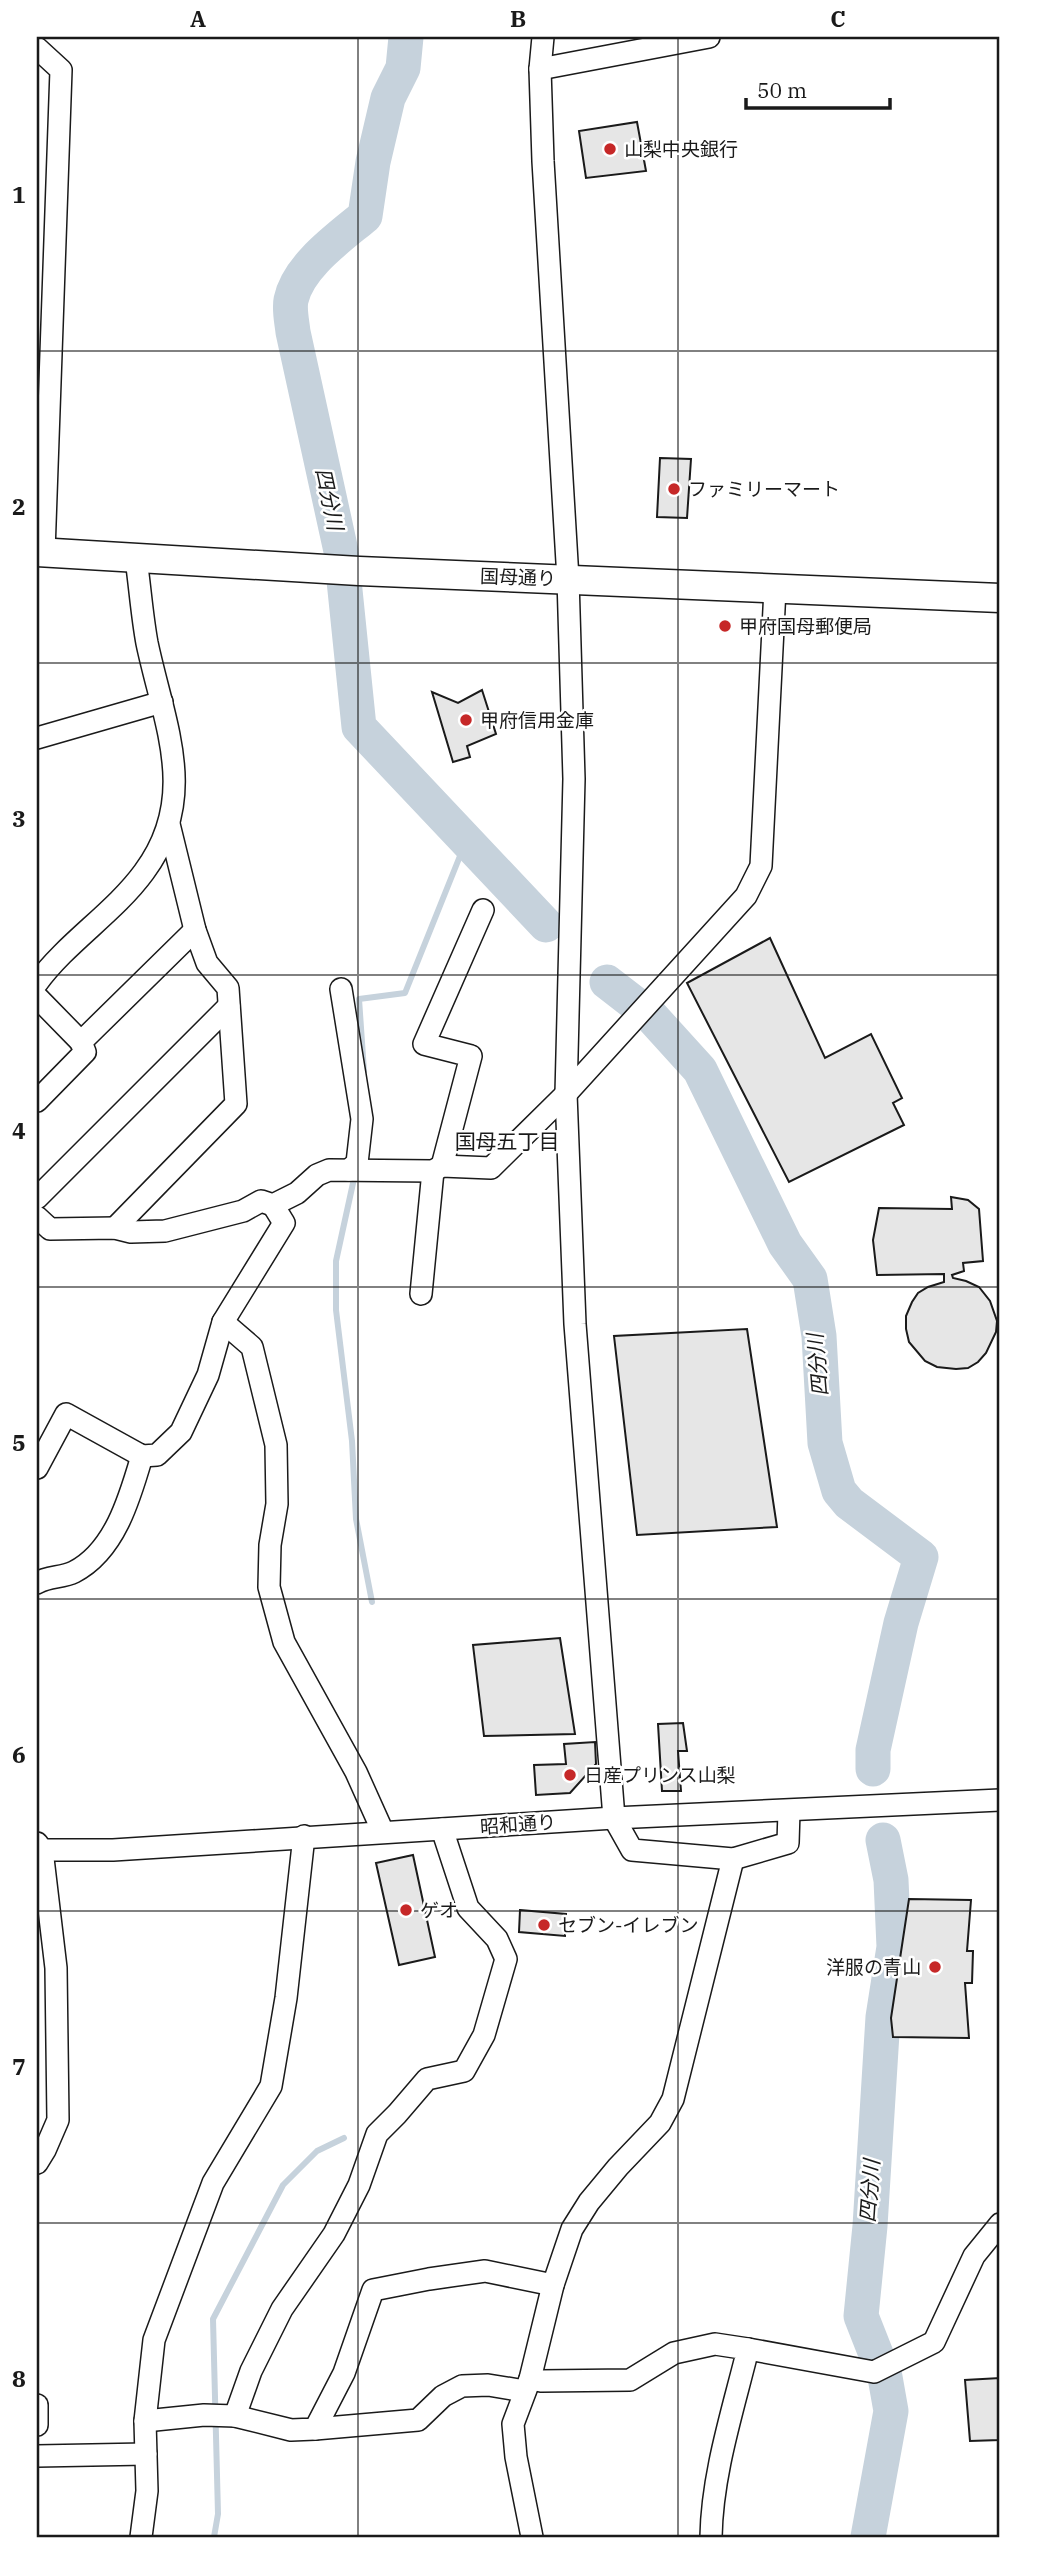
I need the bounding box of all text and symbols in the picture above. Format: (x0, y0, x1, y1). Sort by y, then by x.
text: A (190, 3, 206, 33)
text: B (510, 3, 526, 33)
text: C (830, 3, 846, 33)
scale bar (746, 66, 890, 110)
text: 50 m (757, 76, 807, 104)
place label: 山梨中央銀行 (624, 137, 738, 161)
marker: 山梨中央銀行 (602, 141, 618, 157)
text: 1 (12, 179, 26, 209)
water label: 四分川 (310, 465, 351, 534)
place label: ファミリーマート (688, 477, 840, 501)
marker: ファミリーマート (666, 481, 682, 497)
text: 2 (12, 491, 26, 521)
street label: 国母通り (480, 564, 556, 590)
place label: 甲府国母郵便局 (739, 614, 872, 638)
marker: 甲府国母郵便局 (717, 618, 733, 634)
place label: 甲府信用金庫 (480, 708, 594, 732)
marker: 甲府信用金庫 (458, 712, 474, 728)
text: 3 (12, 803, 26, 833)
text: 4 (12, 1115, 26, 1145)
district label: 国母五丁目 (455, 1127, 560, 1155)
water label: 四分川 (800, 1330, 834, 1398)
text: 5 (12, 1427, 26, 1457)
text: 6 (12, 1739, 26, 1769)
place label: 日産プリンス山梨 (584, 1763, 736, 1787)
marker: 日産プリンス山梨 (562, 1767, 578, 1783)
street label: 昭和通り (479, 1809, 557, 1839)
place label: ゲオ (420, 1898, 458, 1922)
marker: ゲオ (398, 1902, 414, 1918)
place label: セブン-イレブン (558, 1913, 698, 1937)
marker: セブン-イレブン (536, 1917, 552, 1933)
place label: 洋服の青山 (826, 1955, 921, 1979)
marker: 洋服の青山 (927, 1959, 943, 1975)
text: 7 (12, 2051, 26, 2081)
water label: 四分川 (853, 2157, 885, 2223)
text: 8 (12, 2363, 26, 2393)

